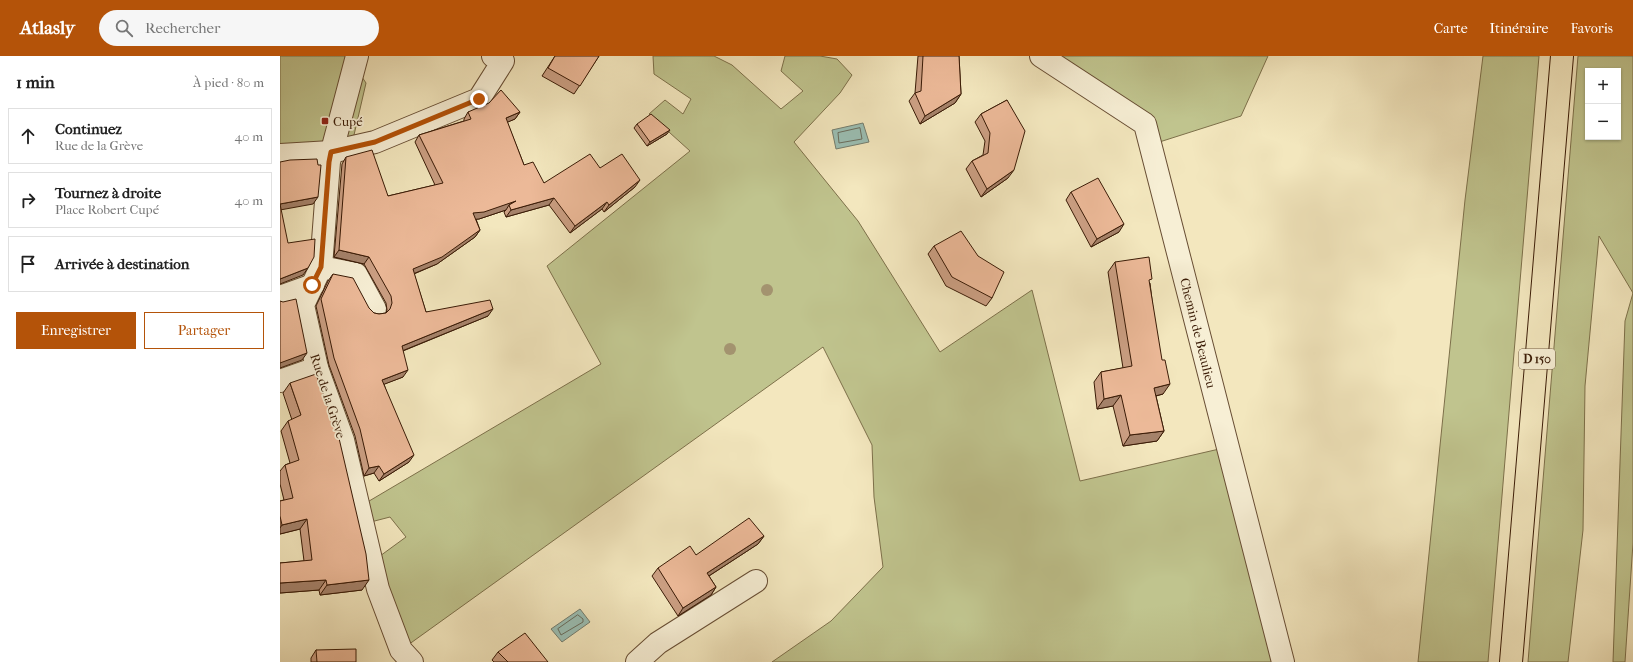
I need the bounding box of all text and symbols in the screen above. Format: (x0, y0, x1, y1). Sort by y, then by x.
search box (99, 10, 379, 46)
text: Atlasly (20, 17, 75, 39)
icon: search (113, 17, 135, 39)
text: Rechercher (145, 19, 220, 37)
text: Carte (1434, 20, 1468, 37)
text: Itinéraire (1490, 20, 1548, 37)
text: Favoris (1570, 20, 1613, 37)
map controls (1585, 68, 1621, 140)
button: + (1585, 68, 1621, 104)
text: 1 min (16, 72, 55, 92)
text: À pied · 80 m (193, 75, 264, 90)
route end (470, 90, 488, 108)
button: − (1585, 104, 1621, 140)
place label: Cupé (333, 114, 363, 129)
marker: Cupé (320, 116, 330, 126)
text: Continuez (55, 120, 122, 138)
icon: ahead (17, 125, 39, 147)
text: 40 m (235, 129, 263, 144)
text: Rue de la Grève (55, 138, 143, 153)
text: Tournez à droite (55, 184, 161, 202)
icon: right (17, 189, 39, 211)
text: 40 m (235, 193, 263, 208)
text: Place Robert Cupé (55, 202, 159, 217)
icon: arrive (17, 253, 39, 275)
text: Arrivée à destination (55, 255, 190, 273)
route start (303, 276, 321, 294)
street label: Chemin de Beaulieu (1177, 276, 1219, 390)
button: Enregistrer (16, 312, 136, 349)
button: Partager (144, 312, 264, 349)
road number: D 150 (1519, 349, 1555, 369)
street label: Rue de la Grève (307, 352, 349, 441)

